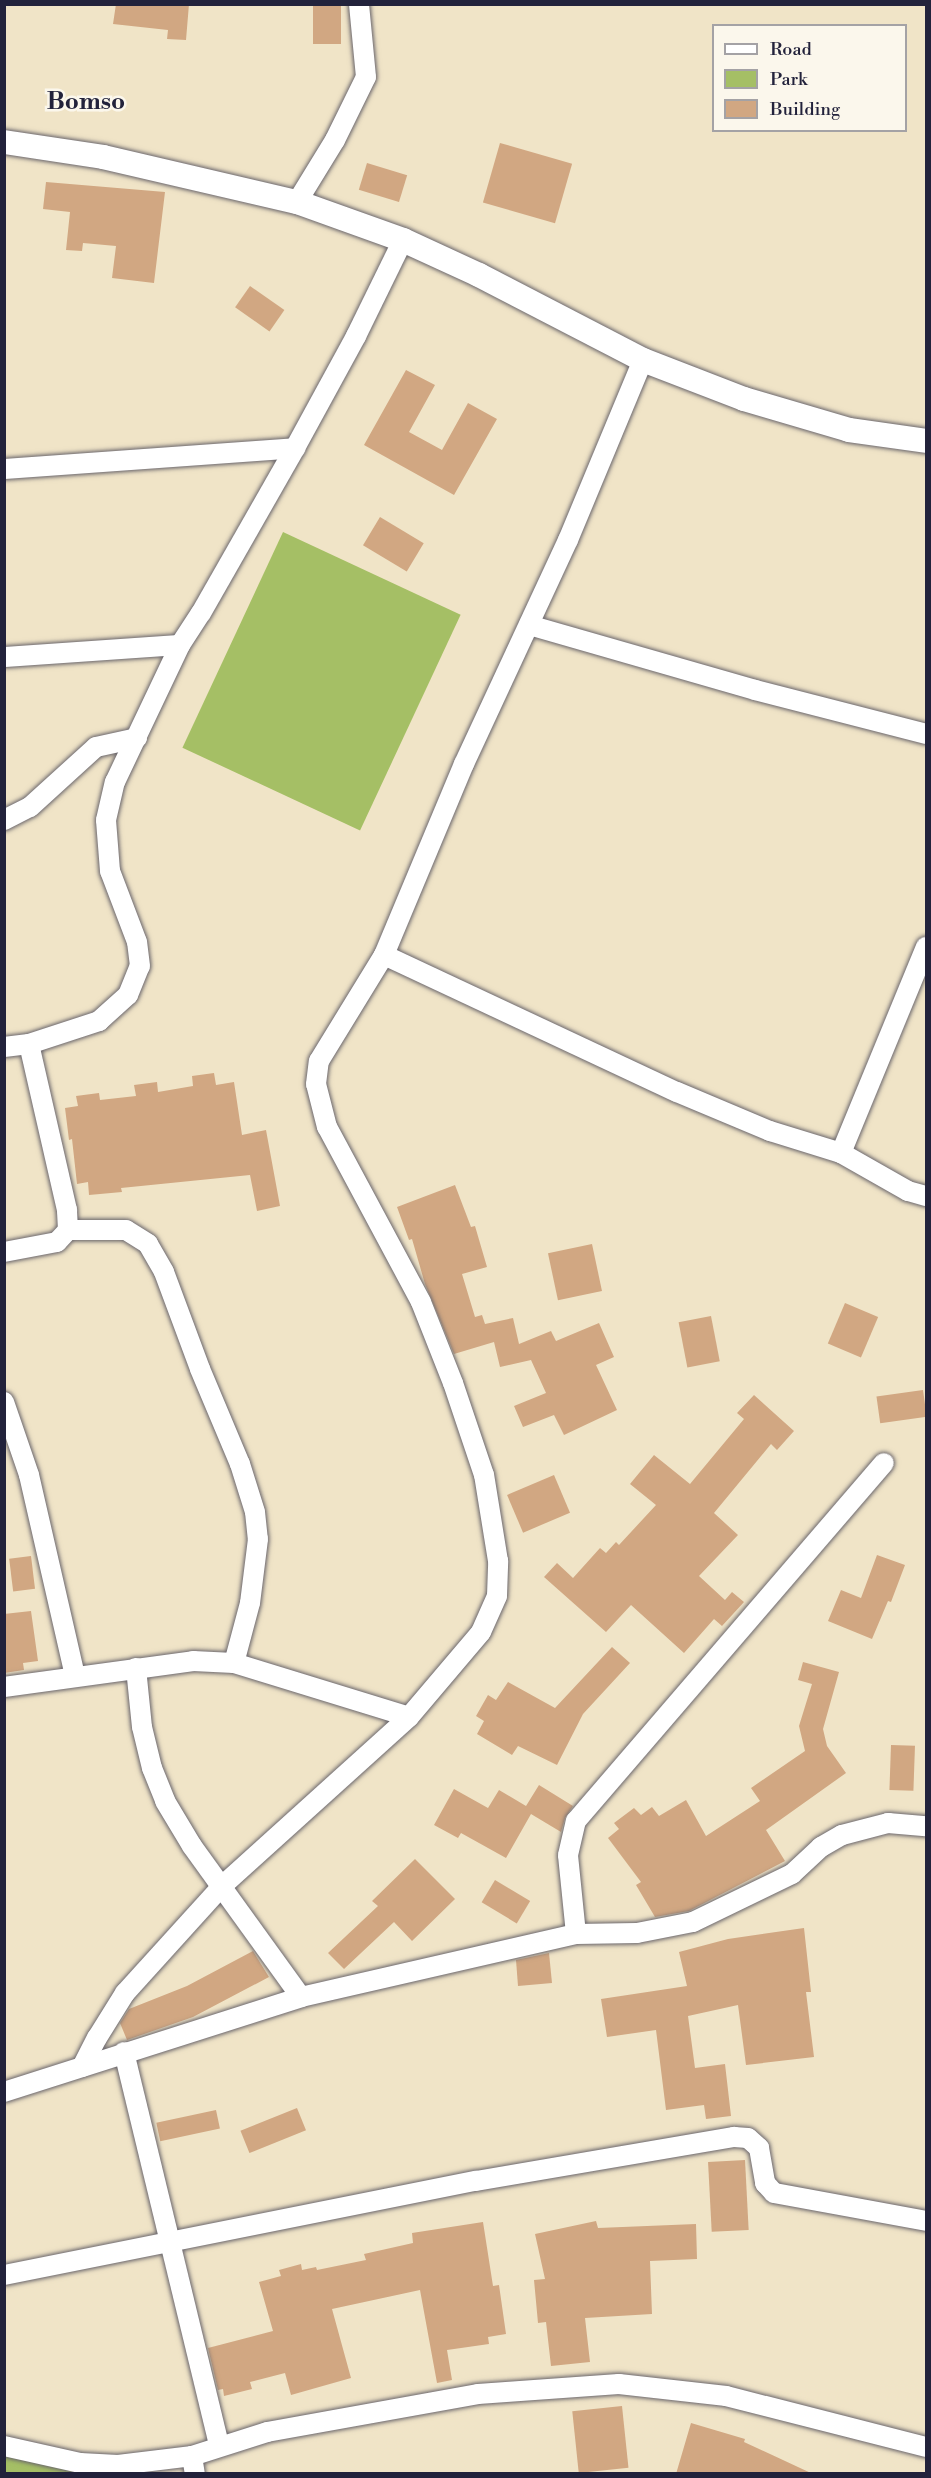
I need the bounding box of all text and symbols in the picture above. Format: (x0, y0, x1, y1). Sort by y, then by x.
legend (712, 24, 907, 132)
text: Road (770, 38, 812, 61)
text: Park (770, 68, 807, 91)
district label: Bomso (47, 89, 125, 117)
text: Building (770, 98, 840, 121)

